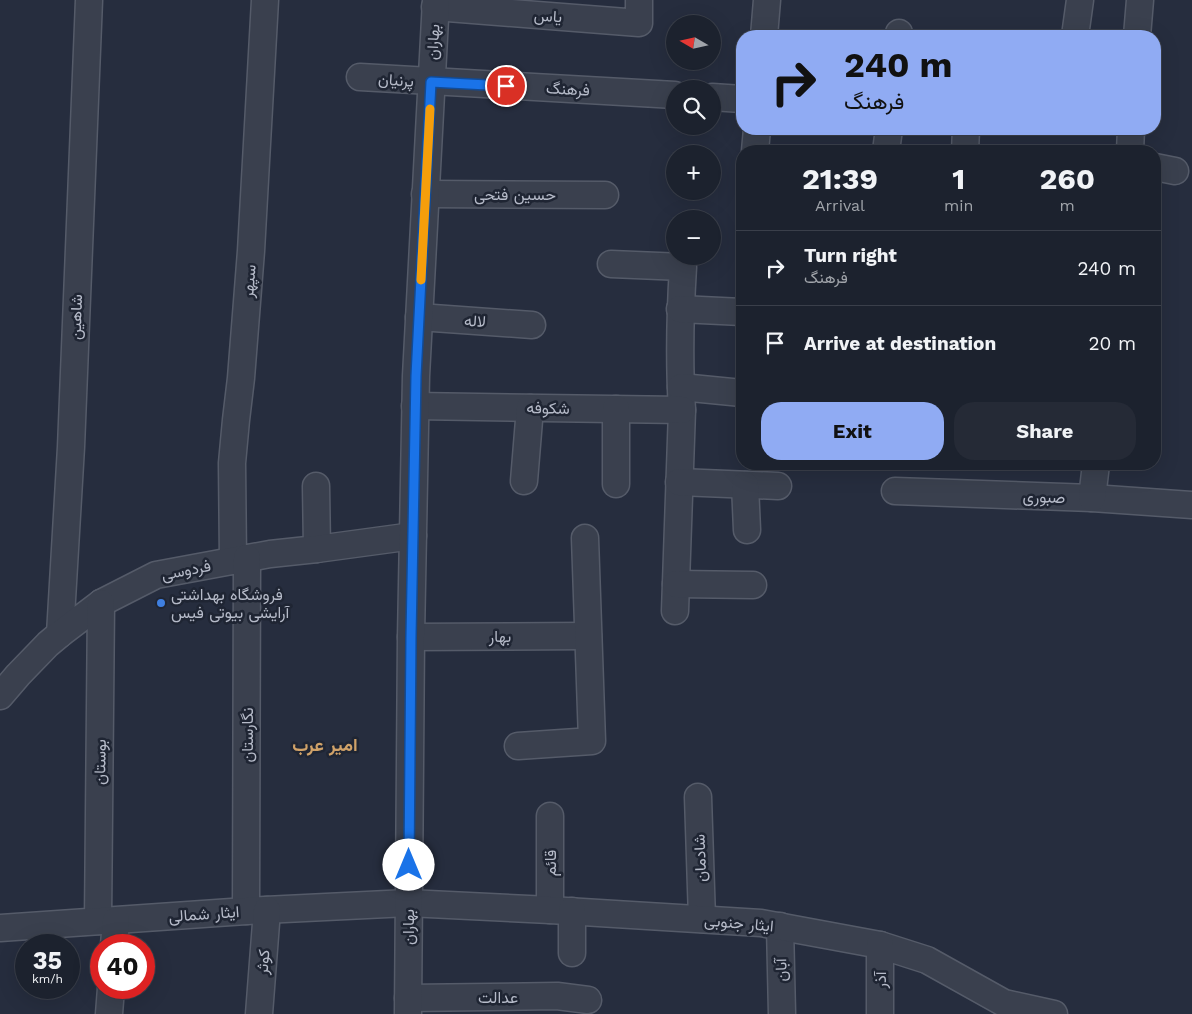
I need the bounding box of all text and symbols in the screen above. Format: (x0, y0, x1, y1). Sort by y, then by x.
street label: یاس (533, 6, 563, 27)
north arrow (666, 15, 721, 70)
map controls (666, 15, 721, 265)
street label: بهاران (423, 24, 444, 60)
text: 240 m (844, 44, 953, 86)
icon: right (761, 50, 826, 115)
pin (485, 65, 527, 107)
street label: پرنیان (377, 69, 415, 93)
icon: arrive (492, 72, 520, 100)
street label: فرهنگ (546, 78, 590, 101)
button: search (666, 80, 721, 135)
text: فرهنگ (844, 89, 904, 114)
button: + (666, 145, 721, 200)
text: 21:39 (802, 161, 878, 196)
text: 1 (952, 161, 965, 196)
text: 260 (1039, 161, 1095, 196)
street label: حسین فتحی (474, 185, 556, 205)
text: Arrival (815, 196, 865, 215)
text: min (944, 196, 973, 215)
text: m (1060, 196, 1075, 215)
button: − (666, 210, 721, 265)
text: Turn right (804, 244, 897, 267)
icon: right (761, 254, 789, 282)
text: 240 m (1077, 257, 1136, 280)
street label: سپهر (238, 264, 262, 300)
text: فرهنگ (804, 268, 848, 287)
street label: شاهین (66, 294, 87, 340)
street label: لاله (463, 311, 487, 331)
icon: arrive (761, 329, 789, 357)
text: Arrive at destination (804, 332, 996, 355)
text: 20 m (1089, 332, 1136, 355)
street label: شکوفه (526, 398, 570, 419)
button: Exit (761, 402, 944, 460)
button: Share (954, 402, 1136, 460)
street label: صبوری (1022, 487, 1066, 508)
street label: فردوسی (160, 556, 213, 585)
place label: فروشگاه بهداشتی آرایشی بیوتی فیس (171, 585, 291, 623)
marker: فروشگاه بهداشتی آرایشی بیوتی فیس (155, 597, 167, 609)
street label: بهار (488, 627, 511, 647)
street label: نگارستان (238, 708, 258, 762)
district label: امیر عرب (292, 734, 358, 756)
street label: بوستان (90, 739, 111, 785)
street label: شادمان (690, 834, 710, 882)
position arrow (382, 838, 434, 890)
street label: قائم (541, 850, 561, 876)
street label: ایثار شمالی (168, 902, 240, 927)
street label: بهاران (399, 909, 419, 945)
street label: ایثار جنوبی (703, 910, 775, 936)
speed limit sign: 40 (90, 934, 155, 999)
text: 35 (33, 946, 62, 975)
street label: کوثر (252, 949, 275, 977)
street label: آبان (771, 957, 791, 982)
street label: آذر (871, 970, 891, 989)
text: km/h (32, 972, 63, 986)
street label: عدالت (478, 988, 518, 1007)

